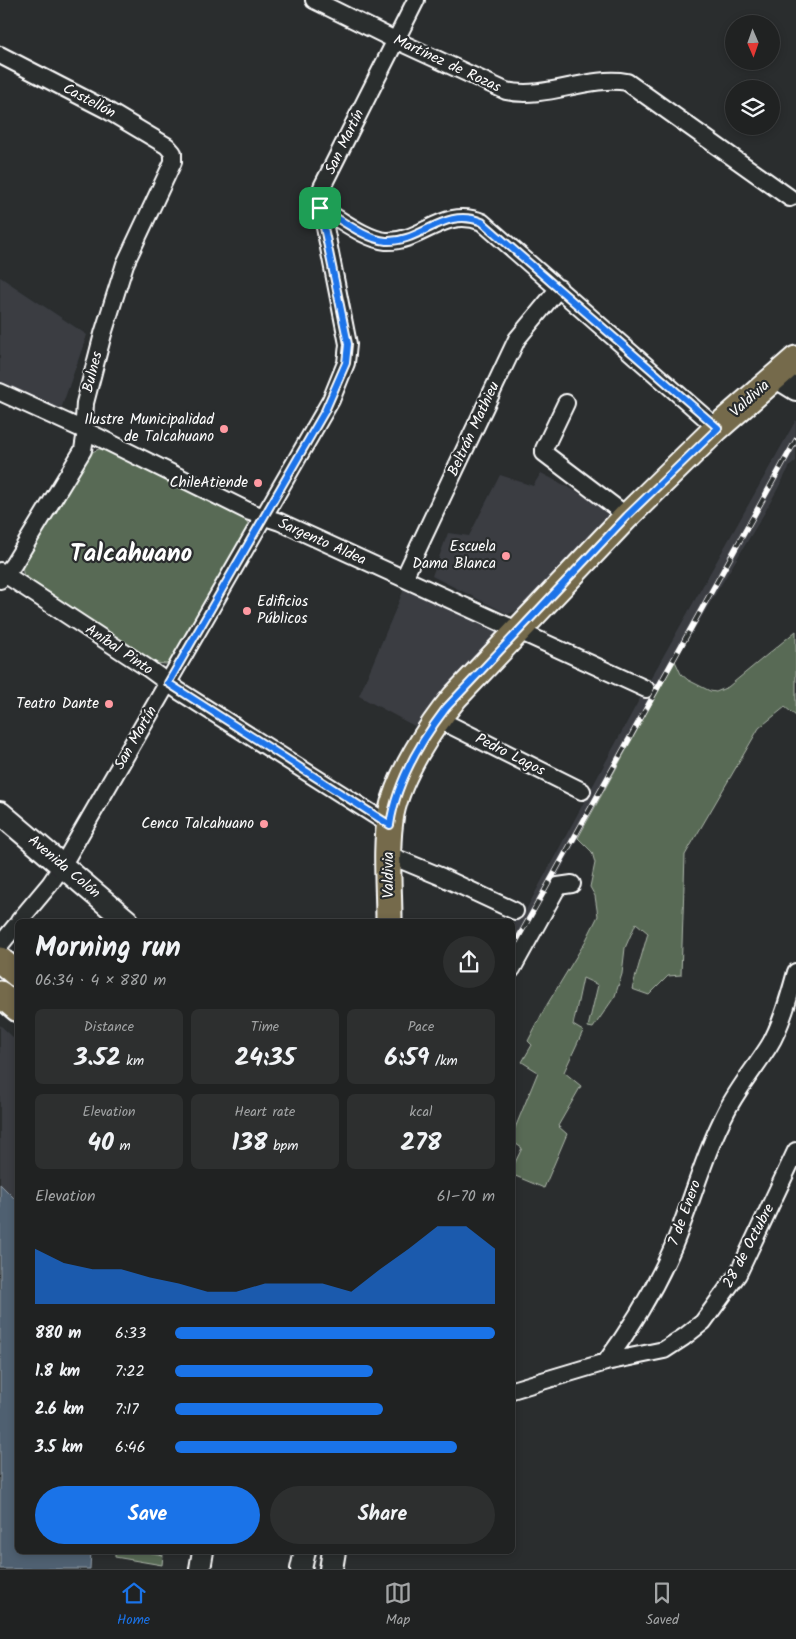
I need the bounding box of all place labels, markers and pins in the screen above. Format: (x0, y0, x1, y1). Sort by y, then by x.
pin (299, 187, 341, 229)
place label: Ilustre Municipalidad de Talcahuano (84, 408, 215, 449)
marker: Ilustre Municipalidad de Talcahuano (218, 423, 230, 435)
place label: ChileAtiende (170, 471, 248, 495)
marker: ChileAtiende (252, 477, 264, 489)
place label: Escuela Dama Blanca (412, 535, 496, 576)
marker: Escuela Dama Blanca (500, 550, 512, 562)
place label: Edificios Públicos (257, 590, 309, 631)
marker: Edificios Públicos (241, 605, 253, 617)
place label: Teatro Dante (16, 692, 99, 716)
marker: Teatro Dante (103, 698, 115, 710)
place label: Cenco Talcahuano (141, 812, 254, 836)
marker: Cenco Talcahuano (258, 818, 270, 830)

